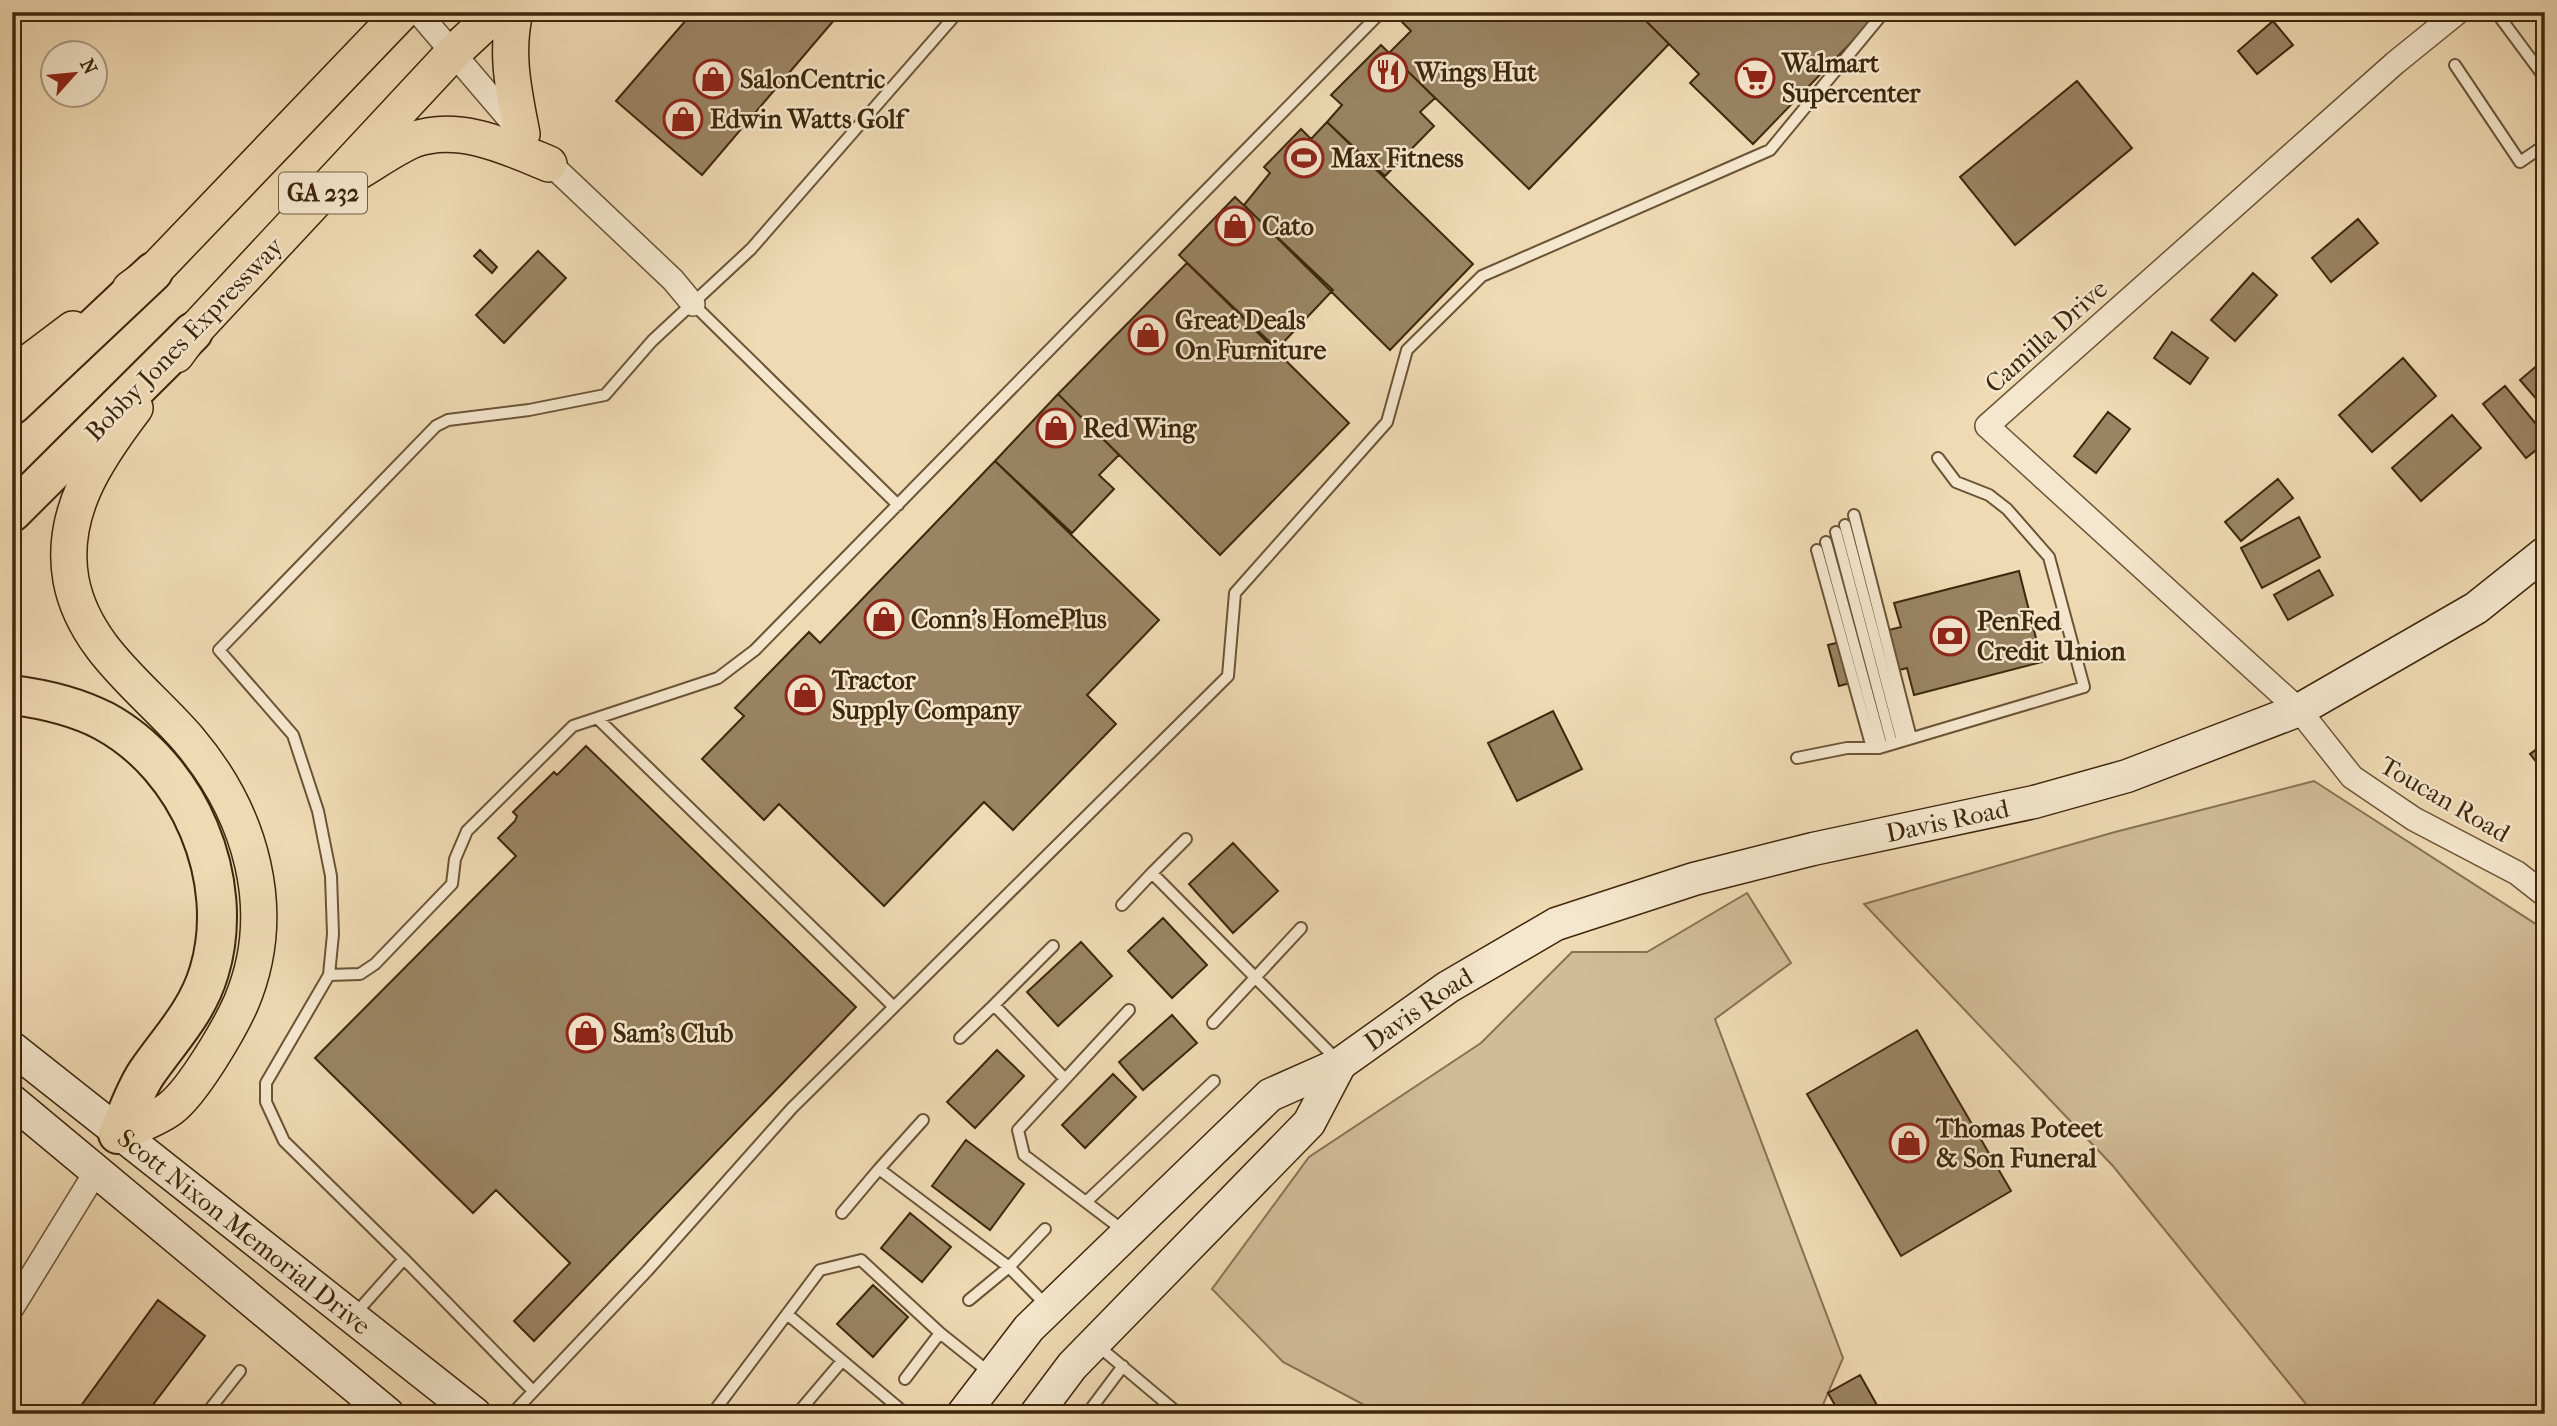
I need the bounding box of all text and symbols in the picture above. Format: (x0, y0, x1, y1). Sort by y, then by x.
north arrow (38, 38, 108, 108)
place label: Walmart Supercenter (1781, 48, 1921, 109)
restaurant icon: Wings Hut (1367, 51, 1409, 93)
text: N (75, 55, 102, 79)
place label: Wings Hut (1414, 57, 1537, 88)
supermarket icon: Walmart Supercenter (1734, 57, 1776, 99)
shop icon: SalonCentric (692, 58, 734, 100)
place label: SalonCentric (740, 64, 886, 95)
shop icon: Edwin Watts Golf (662, 98, 704, 140)
place label: Edwin Watts Golf (710, 104, 910, 135)
sports icon: Max Fitness (1283, 137, 1325, 179)
place label: Max Fitness (1331, 143, 1464, 174)
road number: GA 232 (279, 173, 367, 214)
shop icon: Cato (1214, 205, 1256, 247)
place label: Cato (1262, 211, 1314, 242)
street label: Bobby Jones Expressway (79, 230, 291, 448)
street label: Camilla Drive (1979, 273, 2114, 400)
place label: Great Deals On Furniture (1175, 305, 1326, 366)
shop icon: Great Deals On Furniture (1127, 314, 1169, 356)
shop icon: Red Wing (1035, 407, 1077, 449)
place label: Red Wing (1083, 413, 1197, 444)
shop icon: Conn's HomePlus (863, 598, 905, 640)
place label: Conn's HomePlus (911, 604, 1107, 635)
place label: PenFed Credit Union (1977, 606, 2126, 667)
bank icon: PenFed Credit Union (1929, 615, 1971, 657)
place label: Tractor Supply Company (831, 665, 1023, 726)
shop icon: Tractor Supply Company (784, 674, 826, 716)
street label: Toucan Road (2374, 750, 2516, 849)
street label: Davis Road (1883, 793, 2013, 849)
street label: Davis Road (1358, 961, 1479, 1058)
shop icon: Sam's Club (565, 1012, 607, 1054)
place label: Sam's Club (613, 1018, 734, 1049)
place label: Thomas Poteet & Son Funeral (1935, 1113, 2104, 1174)
street label: Scott Nixon Memorial Drive (111, 1122, 377, 1342)
shop icon: Thomas Poteet & Son Funeral (1888, 1122, 1930, 1164)

